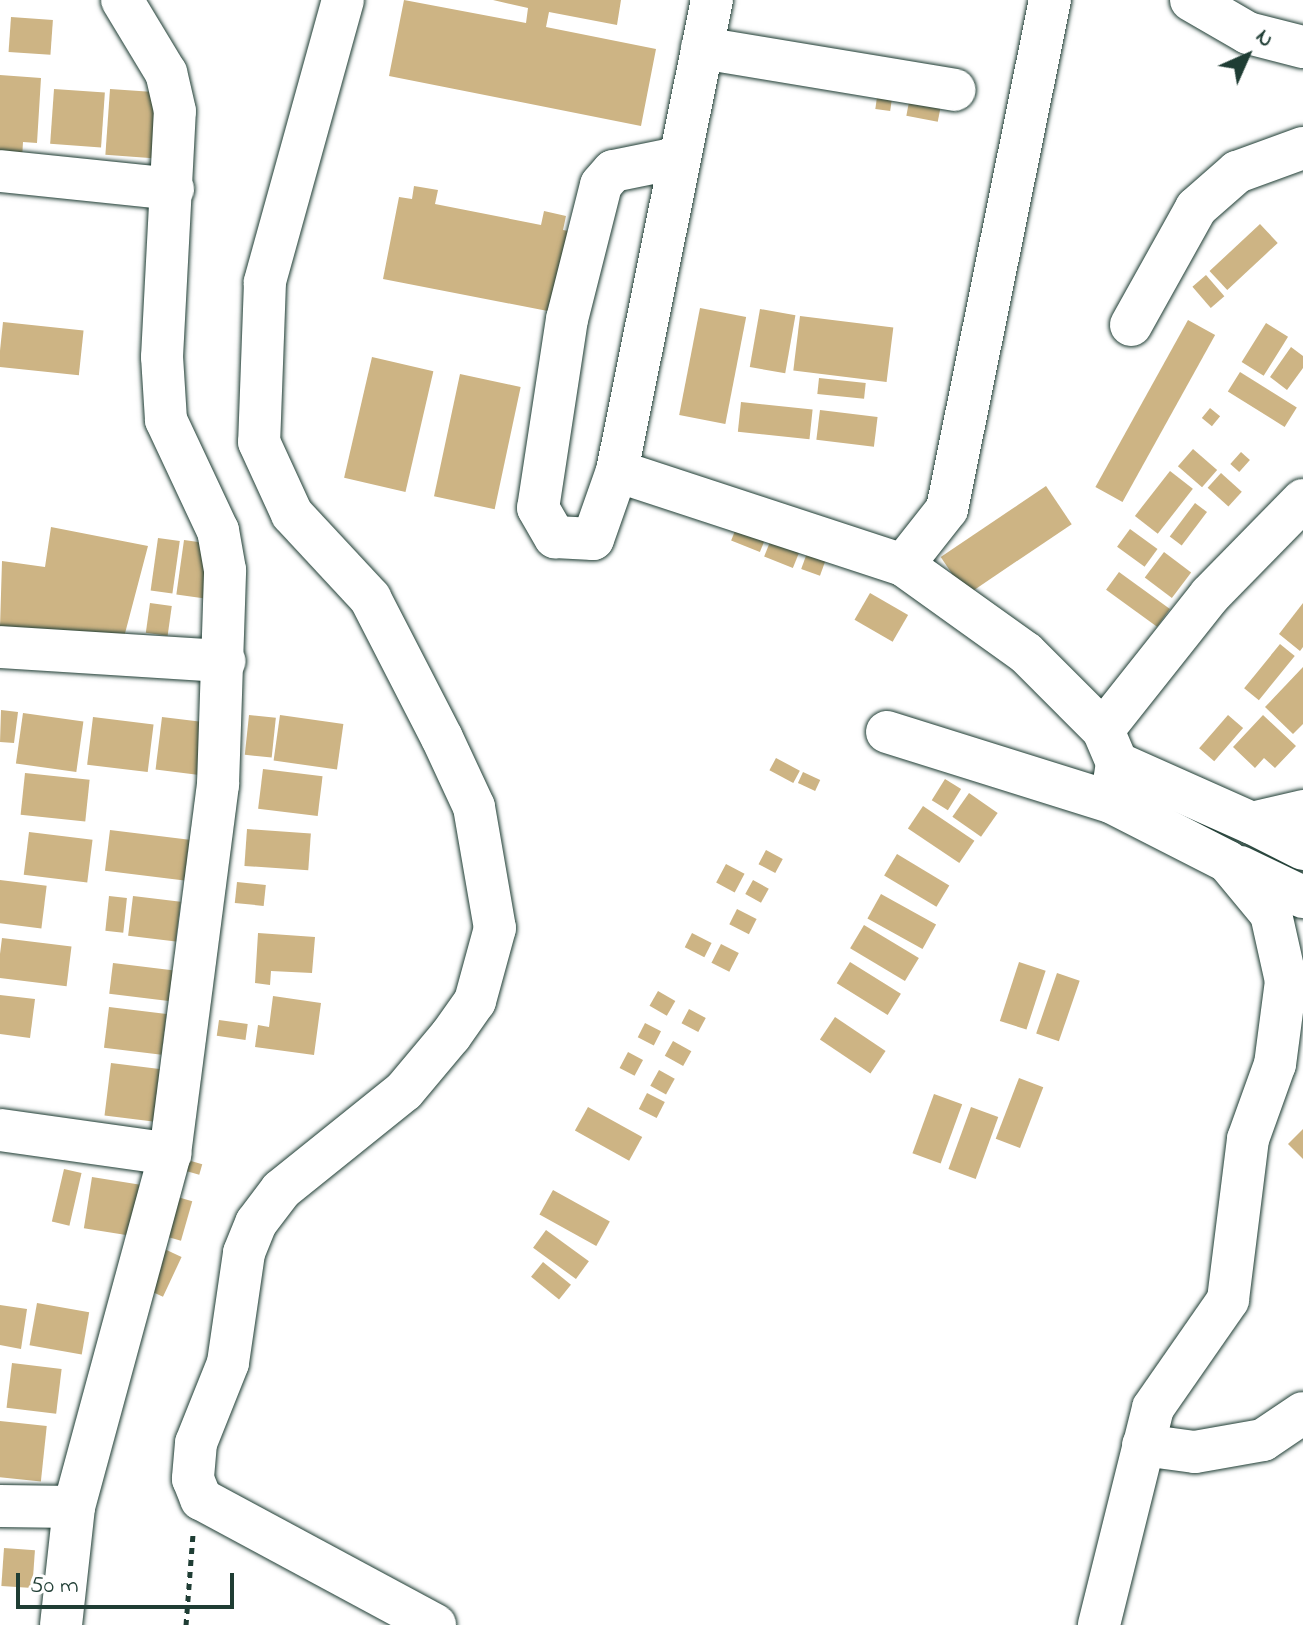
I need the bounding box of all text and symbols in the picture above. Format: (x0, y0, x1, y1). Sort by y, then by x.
north arrow (1207, 16, 1287, 96)
text: N (1247, 22, 1281, 56)
scale bar (20, 1557, 238, 1607)
text: 50 m (30, 1569, 79, 1604)

